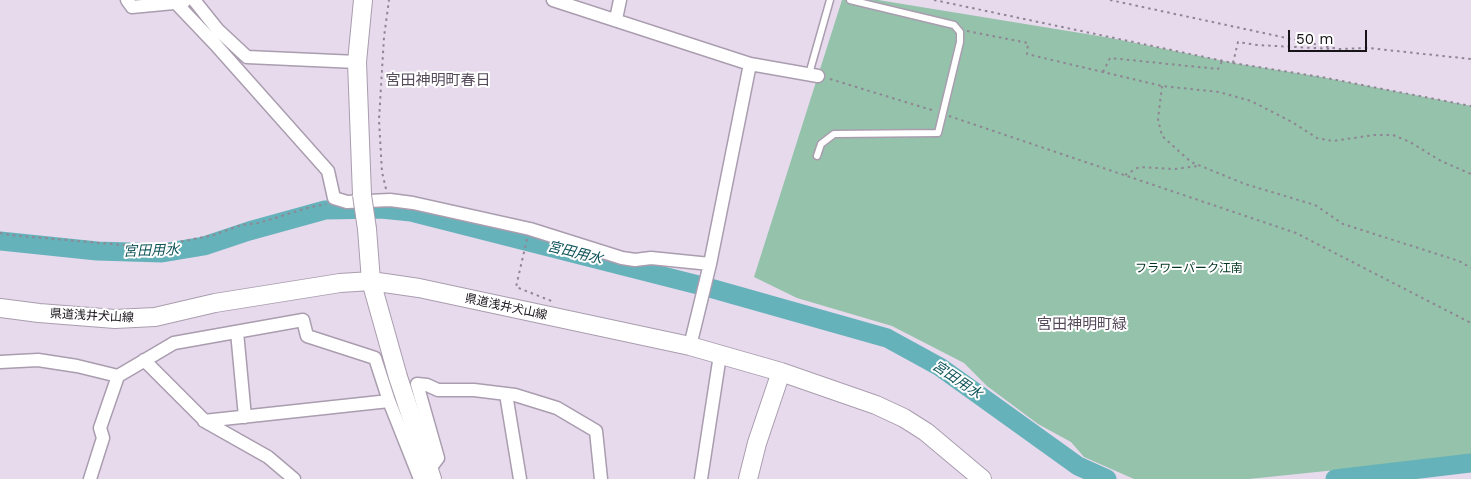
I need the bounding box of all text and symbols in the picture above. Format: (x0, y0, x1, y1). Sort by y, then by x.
scale bar (1291, 20, 1370, 52)
text: 50 m (1296, 30, 1333, 48)
district label: 宮田神明町春日 (386, 72, 490, 90)
water label: 宮田用水 (546, 238, 604, 268)
water label: 宮田用水 (123, 242, 179, 260)
park label: フラワーパーク江南 (1135, 261, 1243, 275)
street label: 県道浅井犬山線 (463, 291, 549, 323)
street label: 県道浅井犬山線 (50, 307, 134, 325)
district label: 宮田神明町緑 (1037, 316, 1127, 334)
water label: 宮田用水 (929, 357, 985, 403)

